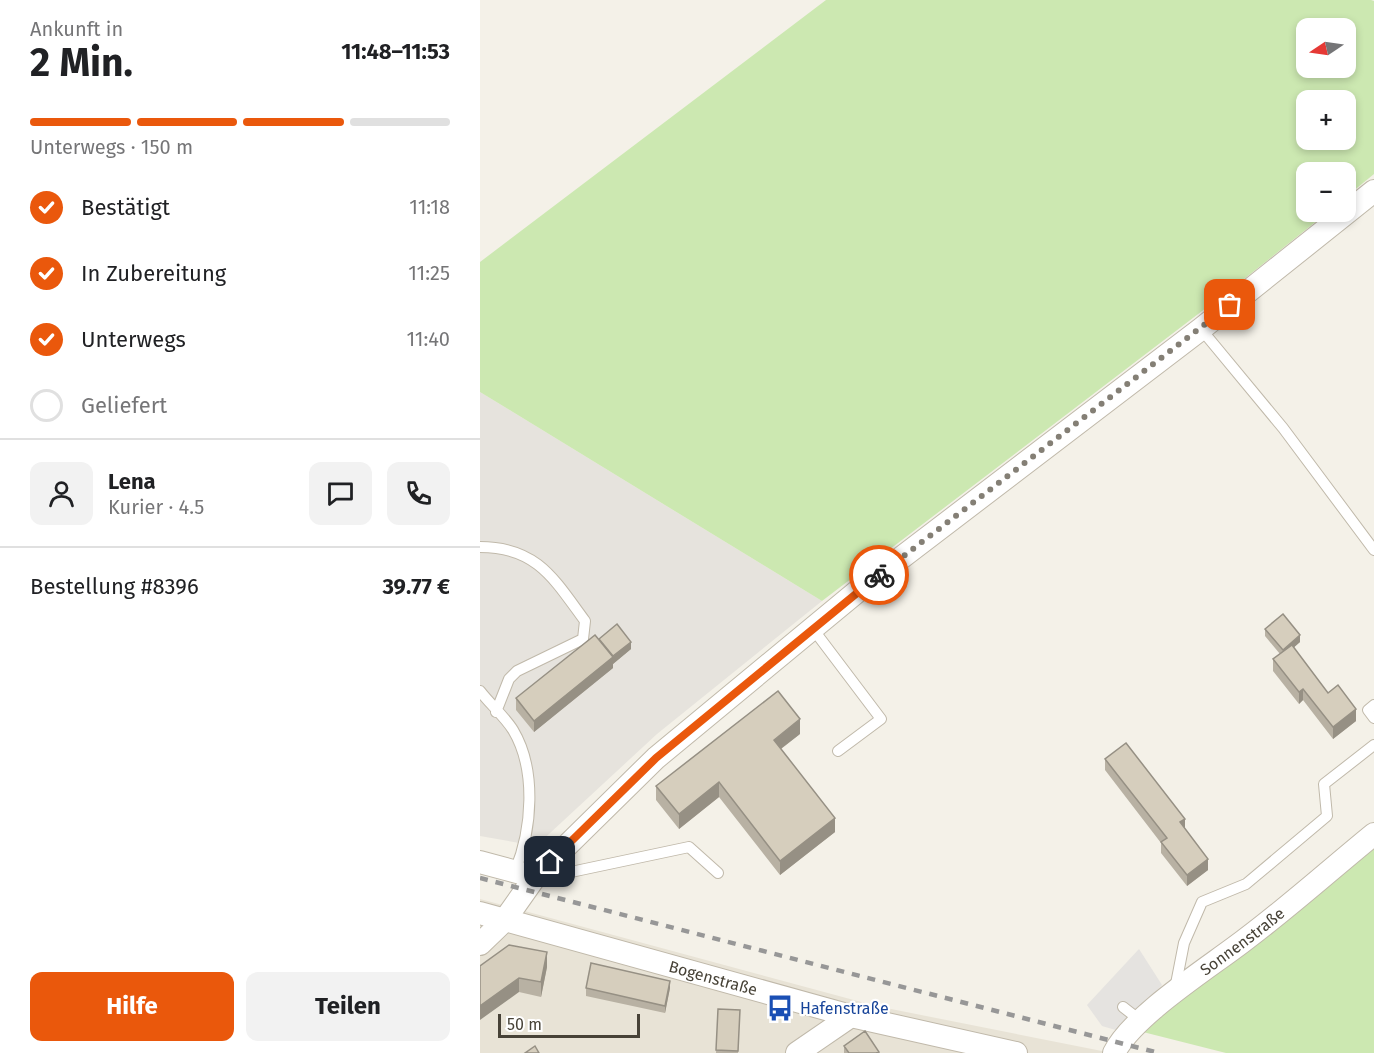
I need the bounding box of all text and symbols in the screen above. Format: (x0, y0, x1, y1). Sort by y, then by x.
text: Ankunft in (30, 17, 123, 41)
north arrow (1296, 18, 1356, 78)
map controls (1296, 18, 1356, 222)
text: 11:48–11:53 (341, 38, 450, 65)
text: 2 Min. (30, 40, 133, 86)
button: + (1296, 90, 1356, 150)
text: Unterwegs · 150 m (30, 135, 193, 159)
button: − (1296, 162, 1356, 222)
icon: check (30, 191, 63, 224)
text: Bestätigt (81, 194, 170, 221)
text: 11:18 (409, 195, 450, 219)
icon: check (30, 257, 63, 290)
text: In Zubereitung (81, 260, 226, 287)
text: 11:25 (408, 261, 450, 285)
pin (1204, 279, 1255, 330)
icon: bag (1213, 288, 1246, 321)
icon: check (30, 323, 63, 356)
text: Unterwegs (81, 326, 186, 353)
text: 11:40 (406, 327, 450, 351)
text: Geliefert (81, 392, 167, 419)
button: person (30, 462, 93, 525)
button: chat (309, 462, 372, 525)
button: phone (387, 462, 450, 525)
text: Lena (108, 468, 156, 495)
text: Kurier · 4.5 (108, 495, 204, 519)
courier (849, 545, 909, 605)
icon: bike (863, 559, 896, 592)
text: Bestellung #8396 (30, 573, 199, 600)
text: 39.77 € (382, 573, 450, 600)
pin (524, 836, 575, 887)
icon: home (533, 845, 566, 878)
street label: Sonnenstraße (1196, 904, 1288, 979)
street label: Bogenstraße (667, 957, 759, 1000)
button: Hilfe (30, 972, 234, 1041)
button: Teilen (246, 972, 450, 1041)
bus stop icon: Hafenstraße (765, 993, 795, 1023)
place label: Hafenstraße (800, 999, 889, 1018)
scale bar (498, 1011, 640, 1038)
text: 50 m (507, 1015, 542, 1034)

